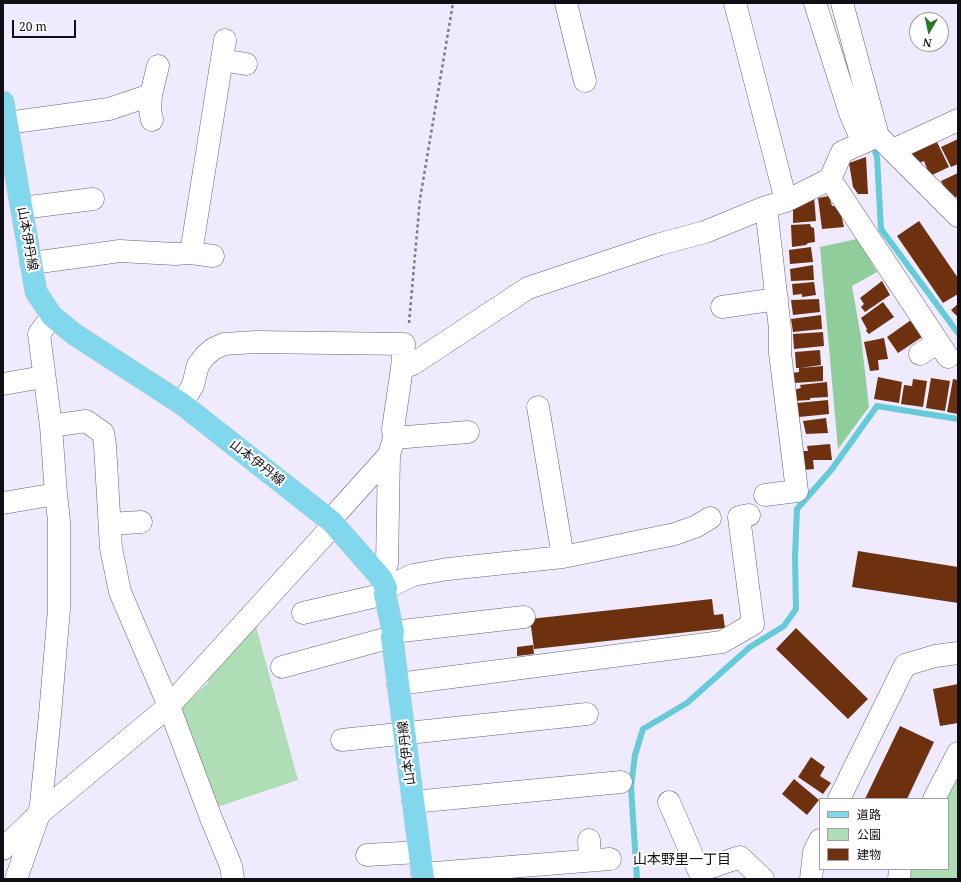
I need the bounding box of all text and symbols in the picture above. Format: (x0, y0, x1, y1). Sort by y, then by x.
scale bar (14, 12, 78, 38)
north arrow (909, 12, 949, 52)
text: 20 m (19, 18, 47, 35)
text: N (922, 35, 933, 51)
street label: 山本伊丹線 (14, 206, 40, 272)
street label: 山本伊丹線 (227, 437, 287, 489)
street label: 山本伊丹線 (395, 720, 419, 786)
legend (819, 798, 949, 870)
text: 道路 (857, 806, 881, 823)
text: 公園 (857, 826, 881, 843)
text: 建物 (857, 846, 881, 863)
district label: 山本野里一丁目 (633, 852, 731, 868)

